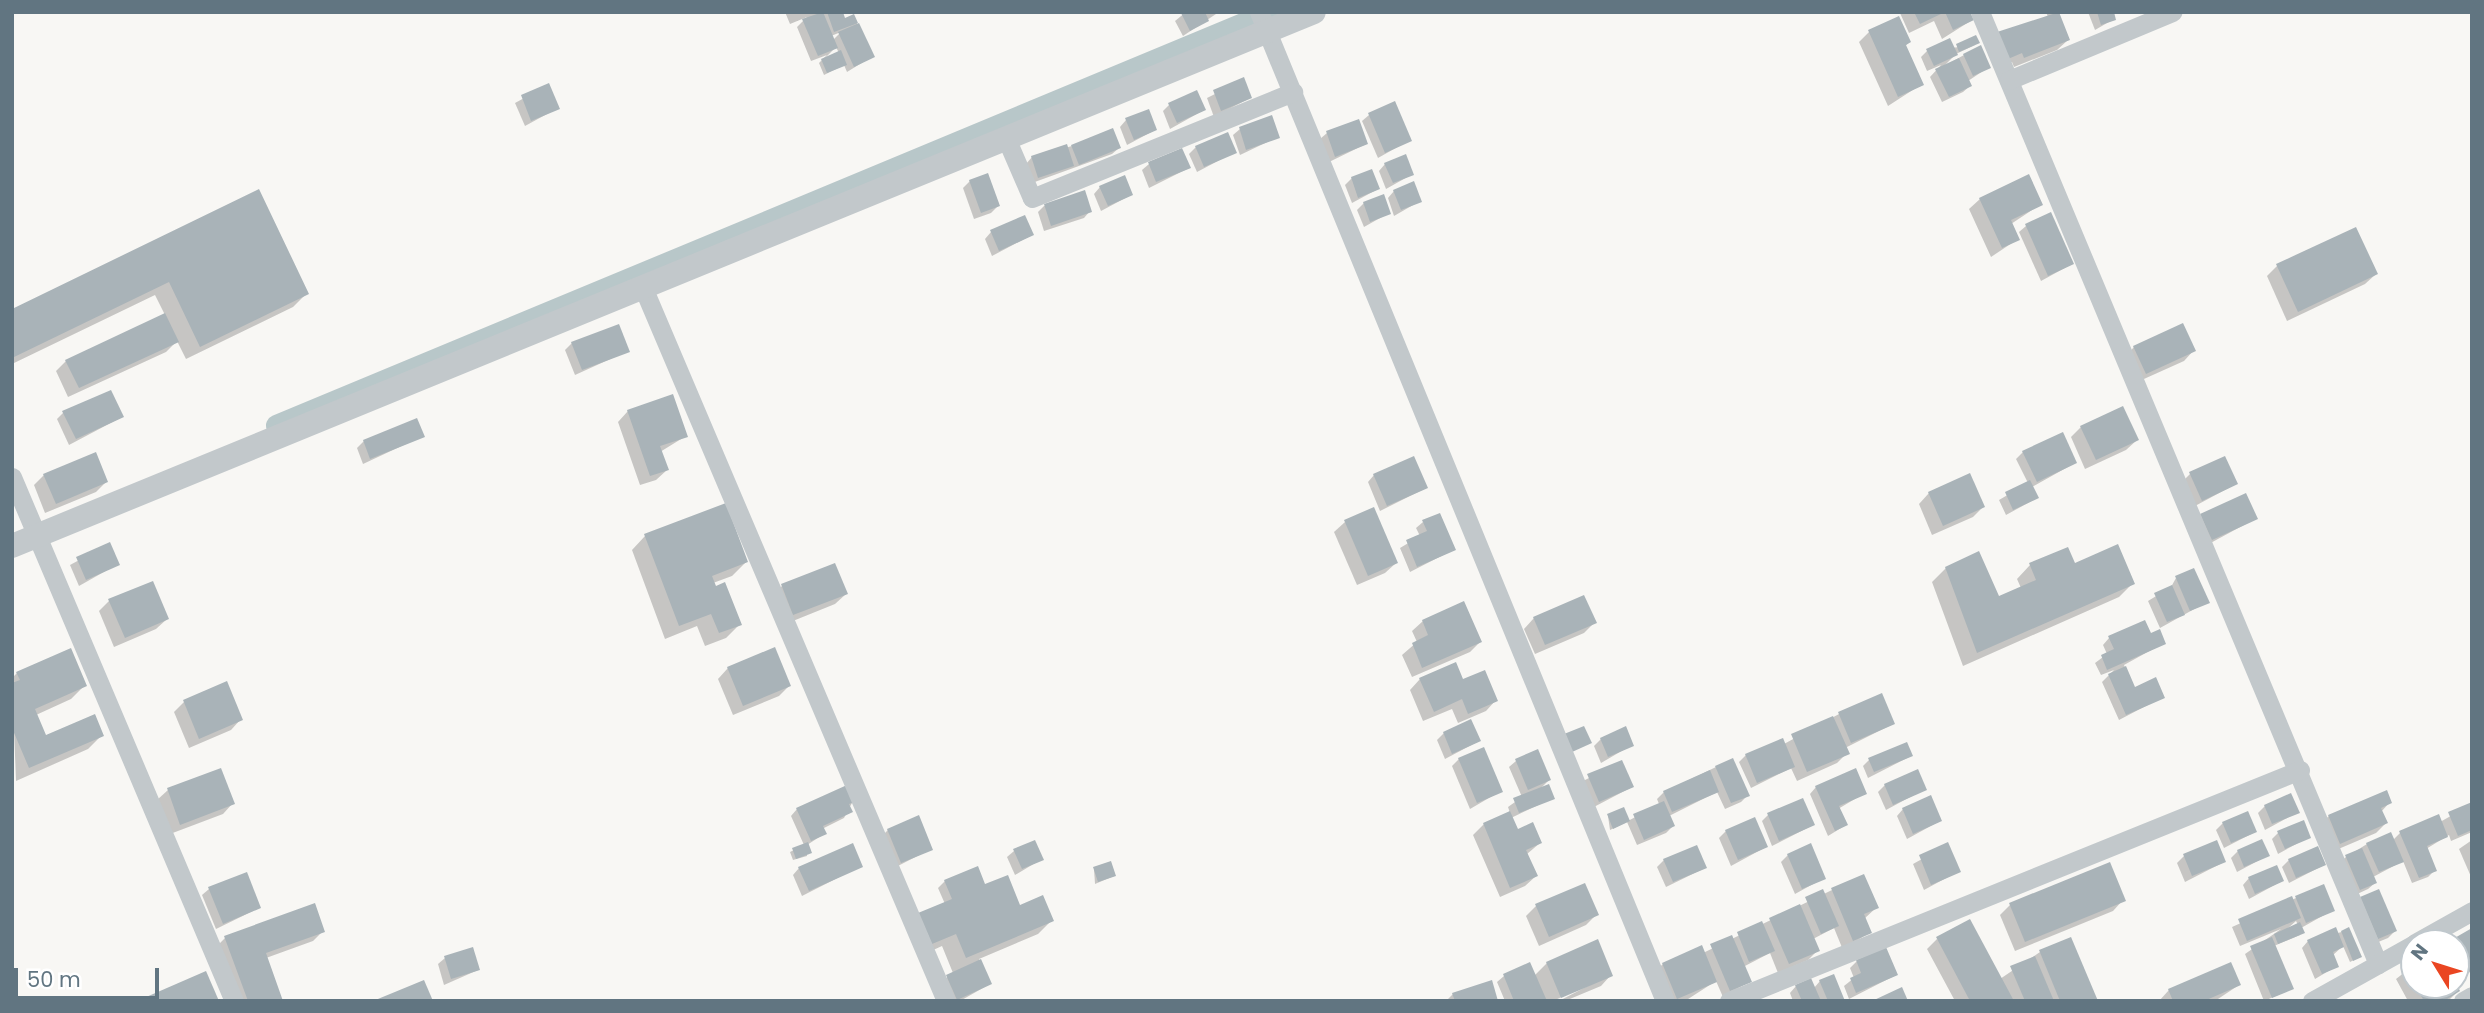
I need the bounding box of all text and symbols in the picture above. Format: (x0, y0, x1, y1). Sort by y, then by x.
north arrow (2400, 929, 2470, 999)
text: N (2405, 938, 2435, 966)
scale bar (18, 954, 163, 998)
text: 50 m (27, 965, 81, 994)

